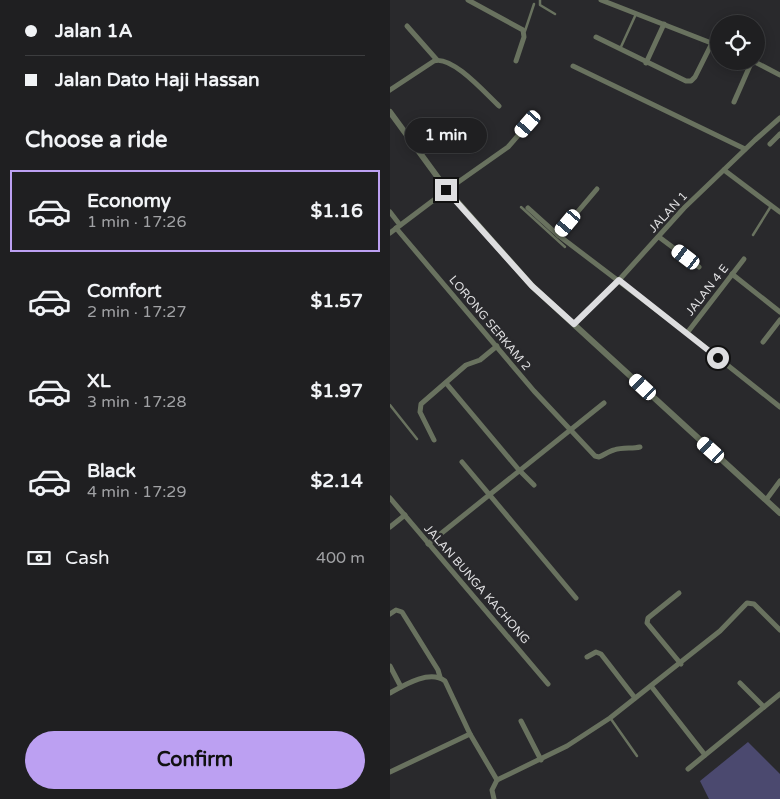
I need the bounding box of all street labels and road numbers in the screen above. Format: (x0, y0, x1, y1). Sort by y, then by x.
street label: JALAN 1 (646, 189, 690, 235)
street label: JALAN 4 E (683, 261, 732, 318)
street label: LORONG SERKAM 2 (446, 273, 534, 373)
street label: JALAN BUNGA KACHONG (421, 521, 533, 647)

